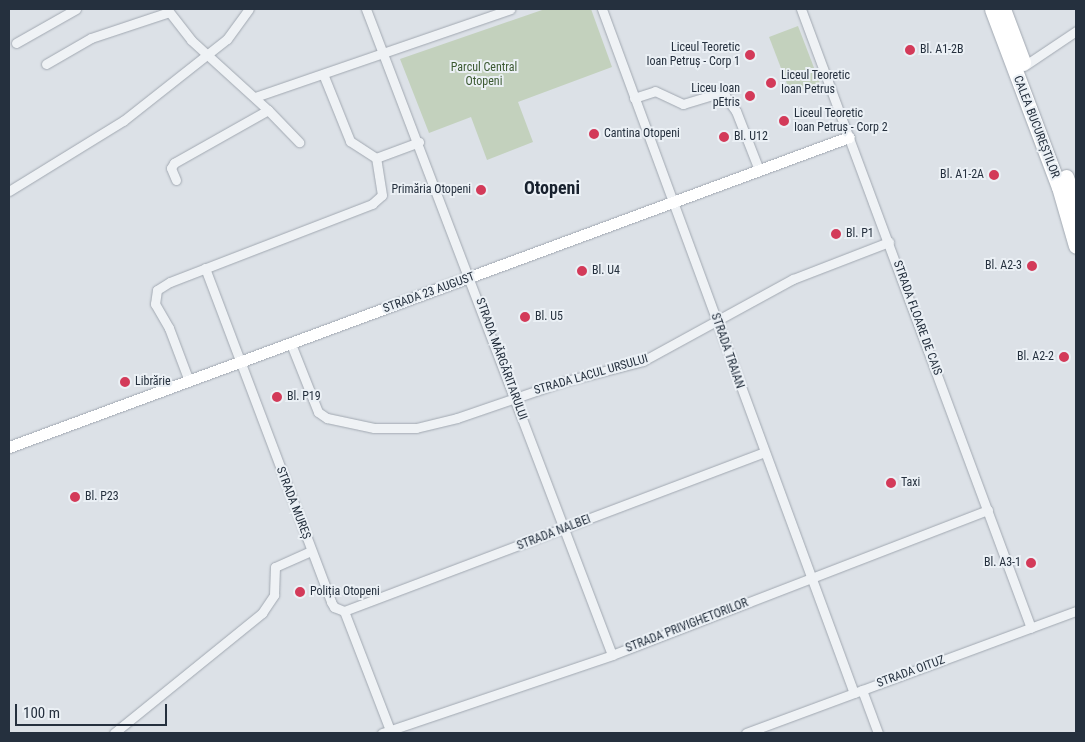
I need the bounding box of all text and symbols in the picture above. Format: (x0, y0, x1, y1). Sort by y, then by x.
place label: Liceul Teoretic Ioan Petruș - Corp 1 (646, 41, 740, 69)
place label: Bl. A1-2B (920, 43, 964, 57)
marker: Bl. A1-2B (904, 44, 916, 56)
marker: Liceul Teoretic Ioan Petruș - Corp 1 (744, 49, 756, 61)
park label: Parcul Central Otopeni (451, 61, 517, 89)
place label: Liceul Teoretic Ioan Petrus (781, 69, 850, 97)
street label: CALEA BUCUREȘTILOR (1010, 74, 1062, 180)
marker: Liceul Teoretic Ioan Petrus (765, 77, 777, 89)
place label: Liceu Ioan pEtris (691, 82, 740, 110)
marker: Liceu Ioan pEtris (744, 90, 756, 102)
place label: Liceul Teoretic Ioan Petruș - Corp 2 (794, 107, 888, 135)
marker: Liceul Teoretic Ioan Petruș - Corp 2 (778, 115, 790, 127)
place label: Cantina Otopeni (604, 127, 680, 141)
marker: Cantina Otopeni (588, 128, 600, 140)
place label: Bl. U12 (734, 130, 768, 144)
marker: Bl. U12 (718, 131, 730, 143)
place label: Bl. A1-2A (940, 168, 984, 182)
marker: Bl. A1-2A (988, 169, 1000, 181)
district label: Otopeni (524, 177, 580, 199)
place label: Primăria Otopeni (391, 183, 471, 197)
marker: Primăria Otopeni (475, 184, 487, 196)
place label: Bl. P1 (846, 227, 874, 241)
marker: Bl. P1 (830, 228, 842, 240)
street label: STRADA FLOARE DE CAIS (890, 259, 944, 377)
place label: Bl. A2-3 (985, 259, 1022, 273)
marker: Bl. A2-3 (1026, 260, 1038, 272)
place label: Bl. U4 (592, 264, 620, 278)
marker: Bl. U4 (576, 265, 588, 277)
street label: STRADA 23 AUGUST (381, 270, 477, 316)
street label: STRADA MĂRGĂRITARULUI (472, 296, 530, 422)
place label: Bl. U5 (535, 310, 563, 324)
marker: Bl. U5 (519, 311, 531, 323)
street label: STRADA TRAIAN (707, 311, 747, 391)
place label: Bl. A2-2 (1017, 350, 1054, 364)
marker: Bl. A2-2 (1058, 351, 1070, 363)
street label: STRADA LACUL URSULUI (532, 352, 650, 398)
place label: Librărie (135, 375, 171, 389)
marker: Librărie (119, 376, 131, 388)
place label: Bl. P19 (287, 390, 321, 404)
marker: Bl. P19 (271, 391, 283, 403)
street label: STRADA MUREȘ (273, 465, 313, 541)
place label: Taxi (901, 476, 920, 490)
marker: Taxi (885, 477, 897, 489)
place label: Bl. P23 (85, 490, 119, 504)
marker: Bl. P23 (69, 491, 81, 503)
street label: STRADA NALBEI (515, 512, 593, 554)
place label: Bl. A3-1 (984, 556, 1021, 570)
marker: Bl. A3-1 (1025, 557, 1037, 569)
place label: Poliția Otopeni (310, 585, 380, 599)
marker: Poliția Otopeni (294, 586, 306, 598)
street label: STRADA PRIVIGHETORILOR (624, 596, 750, 656)
street label: STRADA OITUZ (875, 653, 947, 691)
scale bar (18, 694, 170, 726)
text: 100 m (23, 704, 60, 722)

